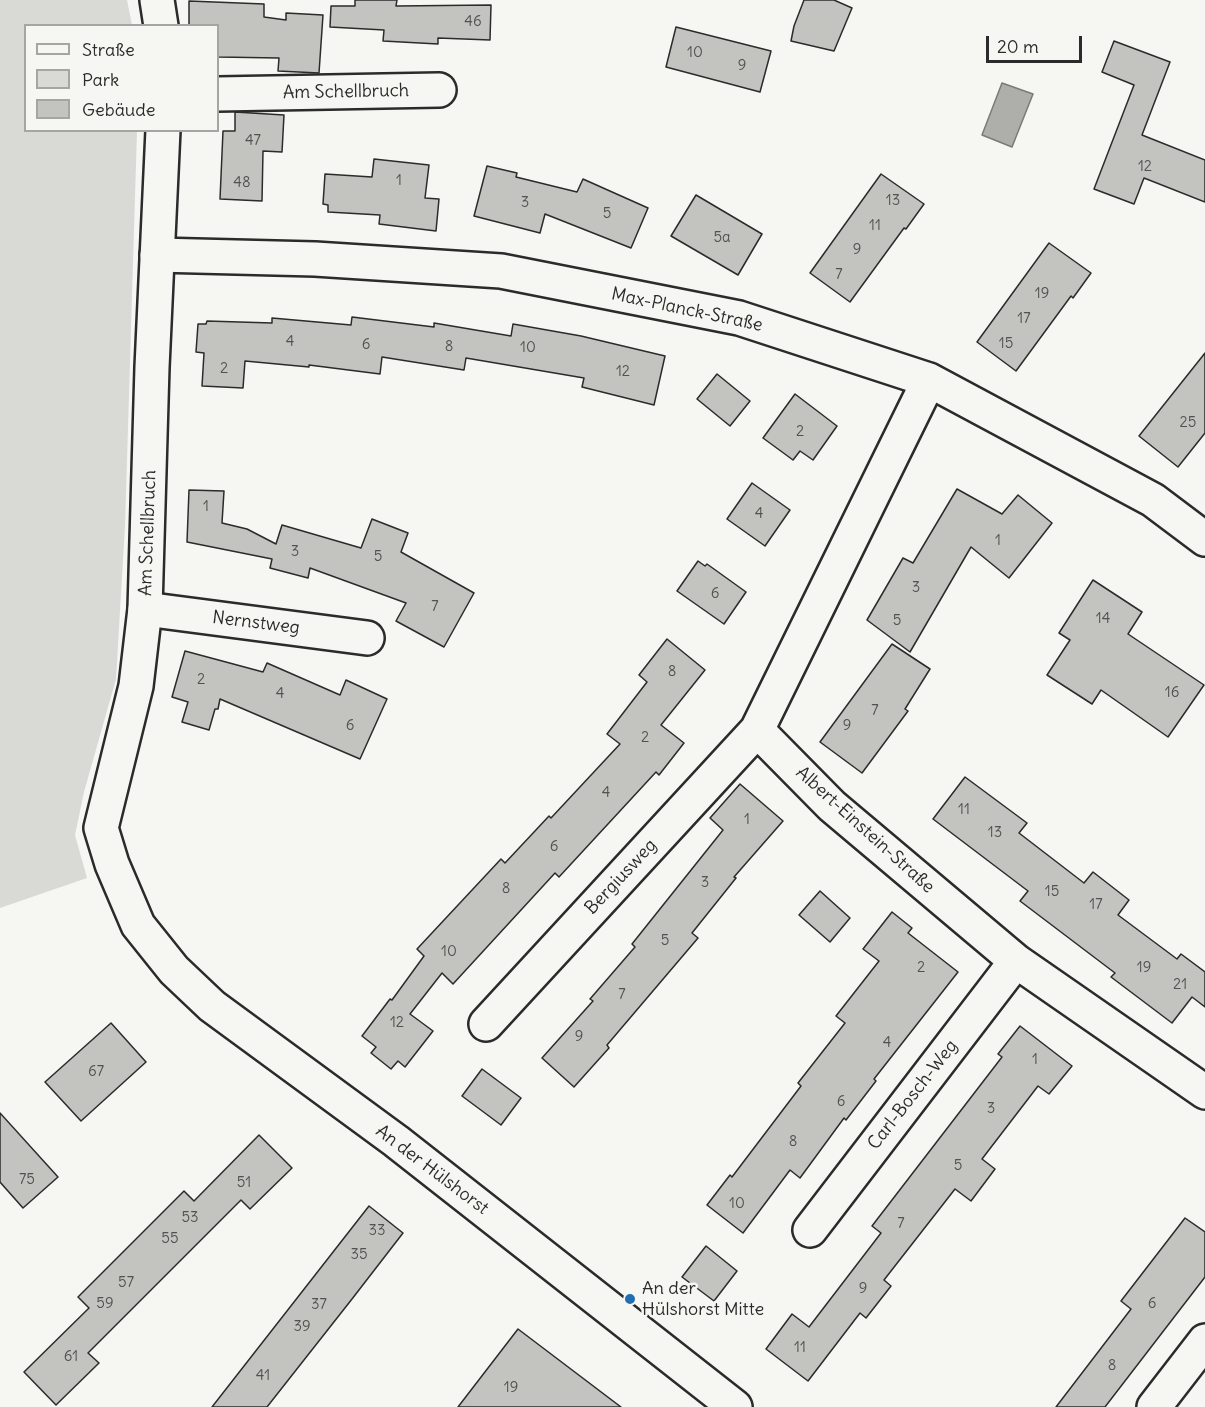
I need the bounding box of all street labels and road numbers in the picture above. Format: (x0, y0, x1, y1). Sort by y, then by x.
street label: Am Schellbruch (283, 80, 409, 104)
street label: Max-Planck-Straße (609, 283, 765, 337)
street label: Am Schellbruch (135, 470, 161, 596)
street label: Nernstweg (211, 607, 301, 639)
street label: Albert-Einstein-Straße (791, 762, 939, 898)
street label: Bergiusweg (581, 835, 661, 919)
street label: Carl-Bosch-Weg (863, 1036, 963, 1154)
street label: An der Hülshorst (371, 1120, 493, 1220)

